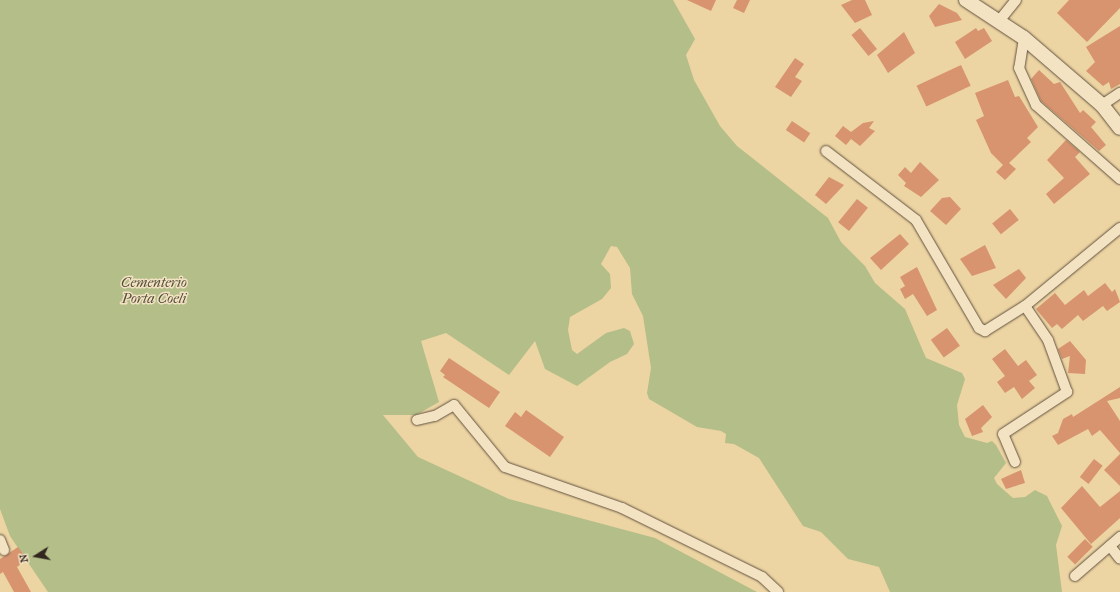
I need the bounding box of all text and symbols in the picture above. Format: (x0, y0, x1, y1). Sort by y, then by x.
park label: Cementerio Porta Coeli (121, 275, 187, 308)
north arrow (16, 536, 56, 576)
text: N (17, 553, 31, 564)

